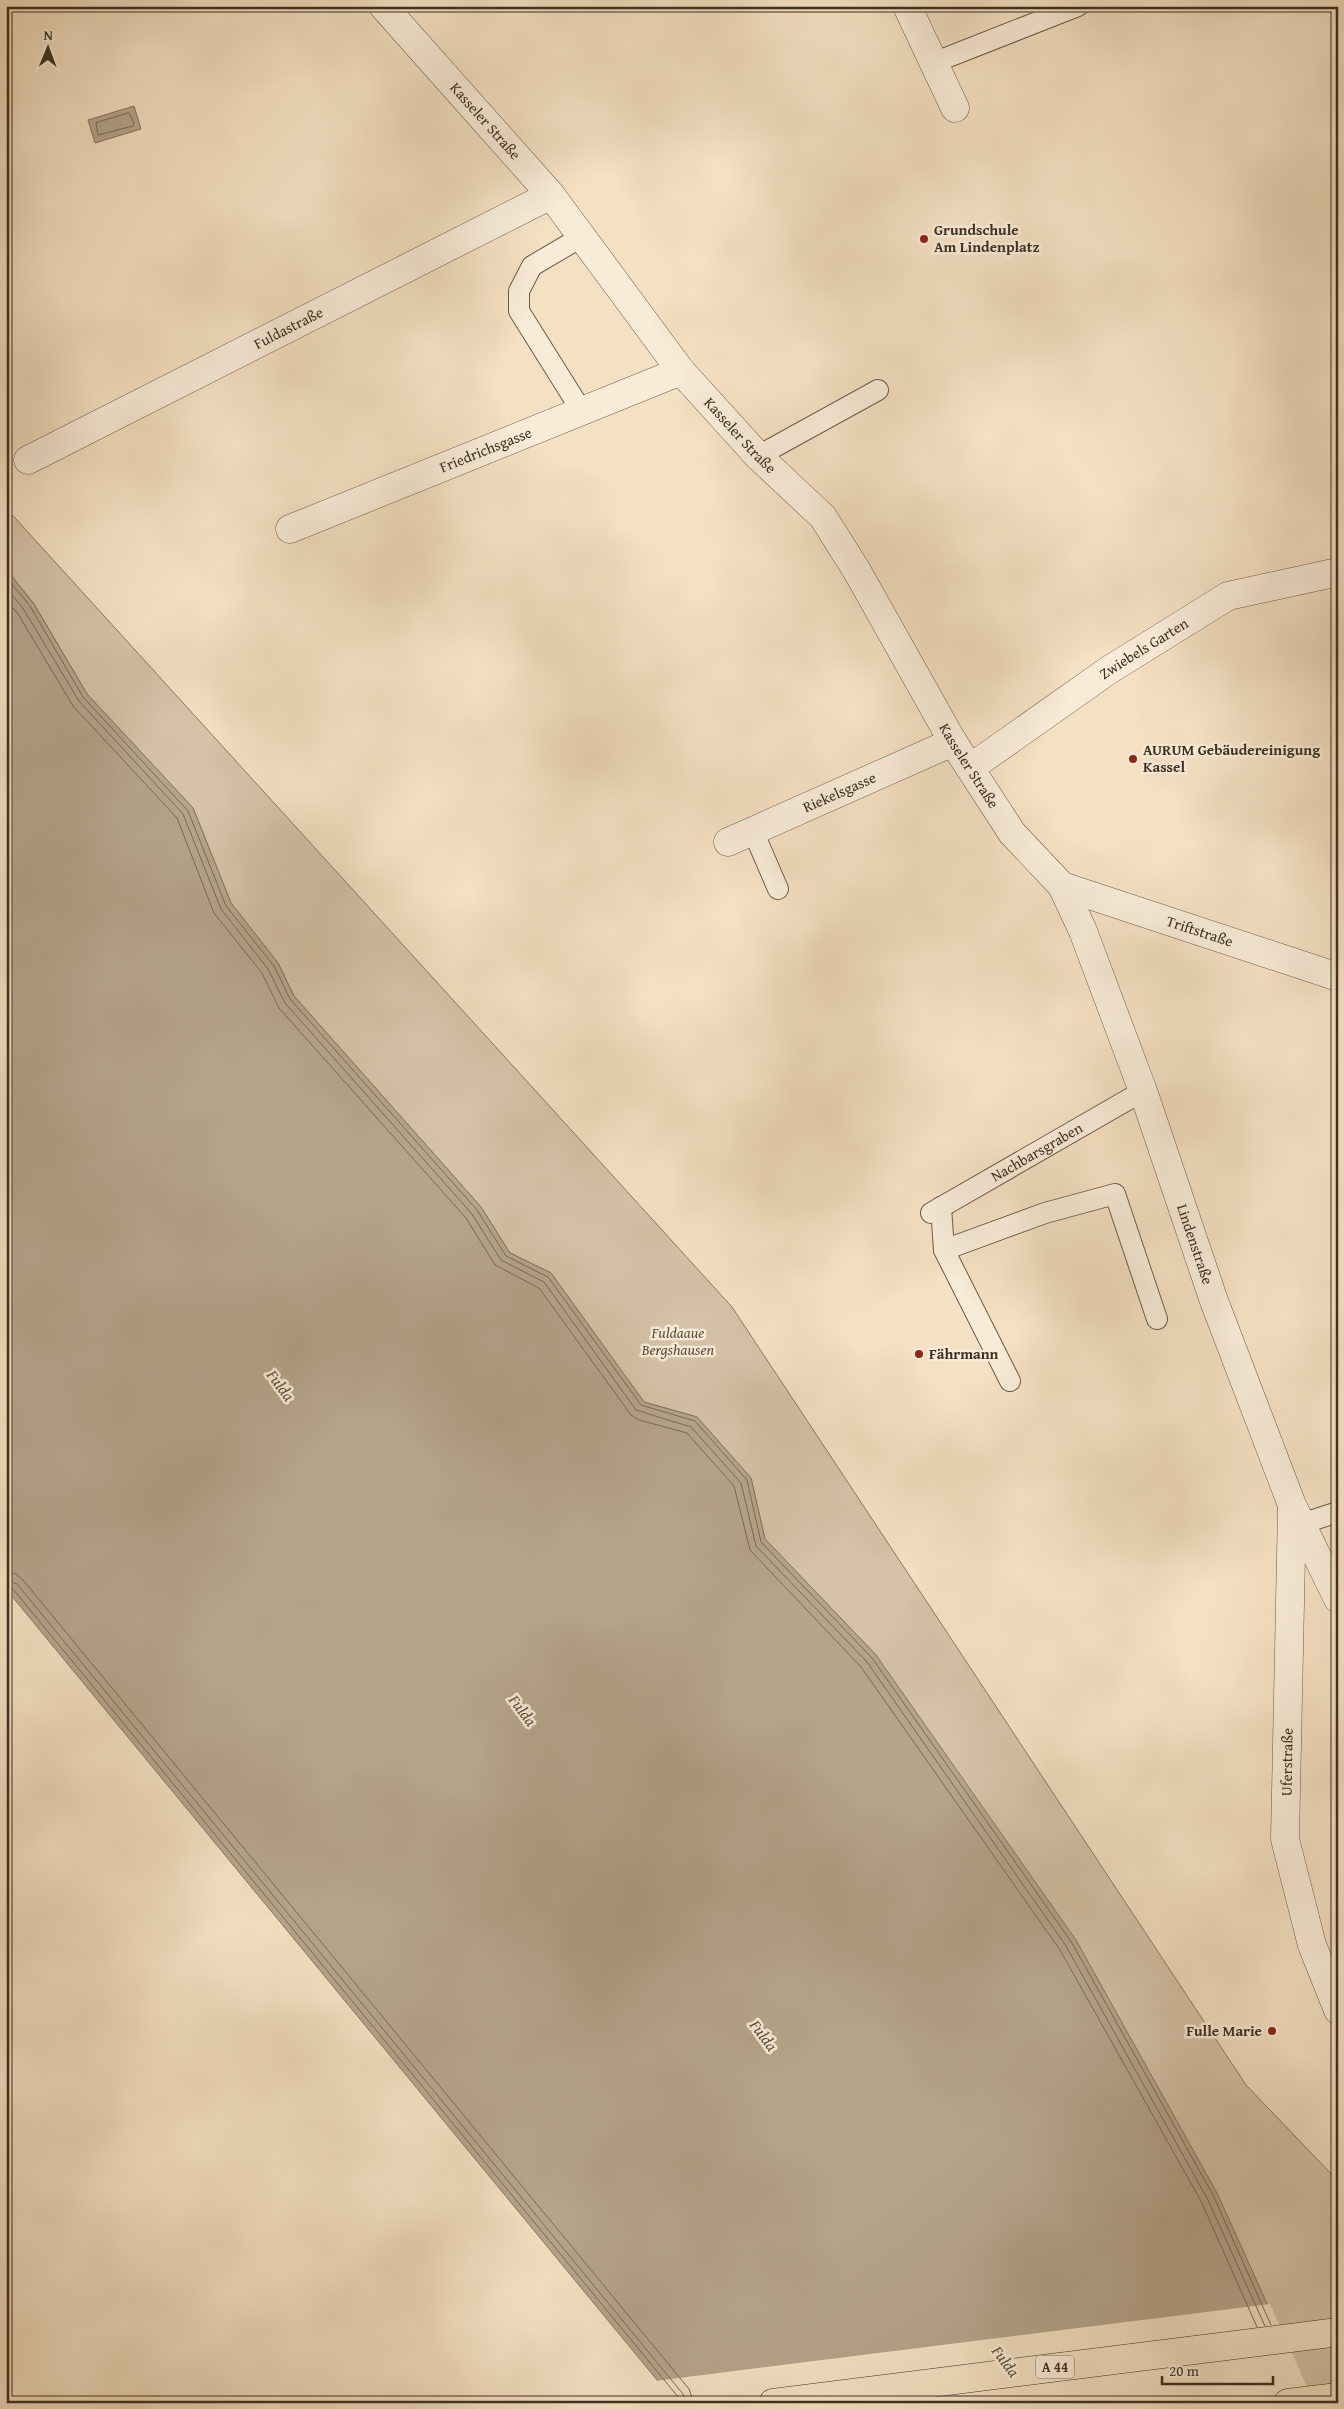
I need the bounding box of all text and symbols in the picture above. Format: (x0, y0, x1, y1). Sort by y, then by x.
north arrow (22, 22, 72, 72)
text: N (43, 25, 54, 45)
street label: Kasseler Straße (446, 77, 526, 164)
place label: Grundschule Am Lindenplatz (934, 219, 1040, 257)
marker: Grundschule Am Lindenplatz (918, 233, 930, 245)
street label: Fuldastraße (250, 301, 326, 354)
street label: Kasseler Straße (700, 392, 781, 478)
street label: Friedrichsgasse (436, 421, 535, 478)
street label: Zwiebels Garten (1095, 612, 1192, 684)
street label: Kasseler Straße (934, 719, 1004, 812)
place label: AURUM Gebäudereinigung Kassel (1143, 739, 1320, 777)
marker: AURUM Gebäudereinigung Kassel (1127, 753, 1139, 765)
street label: Riekelsgasse (799, 767, 879, 817)
street label: Triftstraße (1164, 910, 1236, 952)
street label: Nachbarsgraben (987, 1117, 1087, 1186)
street label: Lindenstraße (1172, 1201, 1219, 1287)
park label: Fuldaaue Bergshausen (641, 1322, 715, 1360)
place label: Fährmann (929, 1343, 999, 1364)
marker: Fährmann (913, 1348, 925, 1360)
water label: Fulda (260, 1363, 301, 1406)
water label: Fulda (502, 1688, 543, 1731)
street label: Uferstraße (1275, 1728, 1298, 1796)
water label: Fulda (743, 2013, 784, 2056)
place label: Fulle Marie (1186, 2020, 1262, 2041)
marker: Fulle Marie (1266, 2025, 1278, 2037)
water label: Fulda (985, 2339, 1026, 2382)
scale bar (1162, 2354, 1273, 2386)
road number: A 44 (1036, 2356, 1074, 2378)
text: 20 m (1169, 2360, 1200, 2381)

